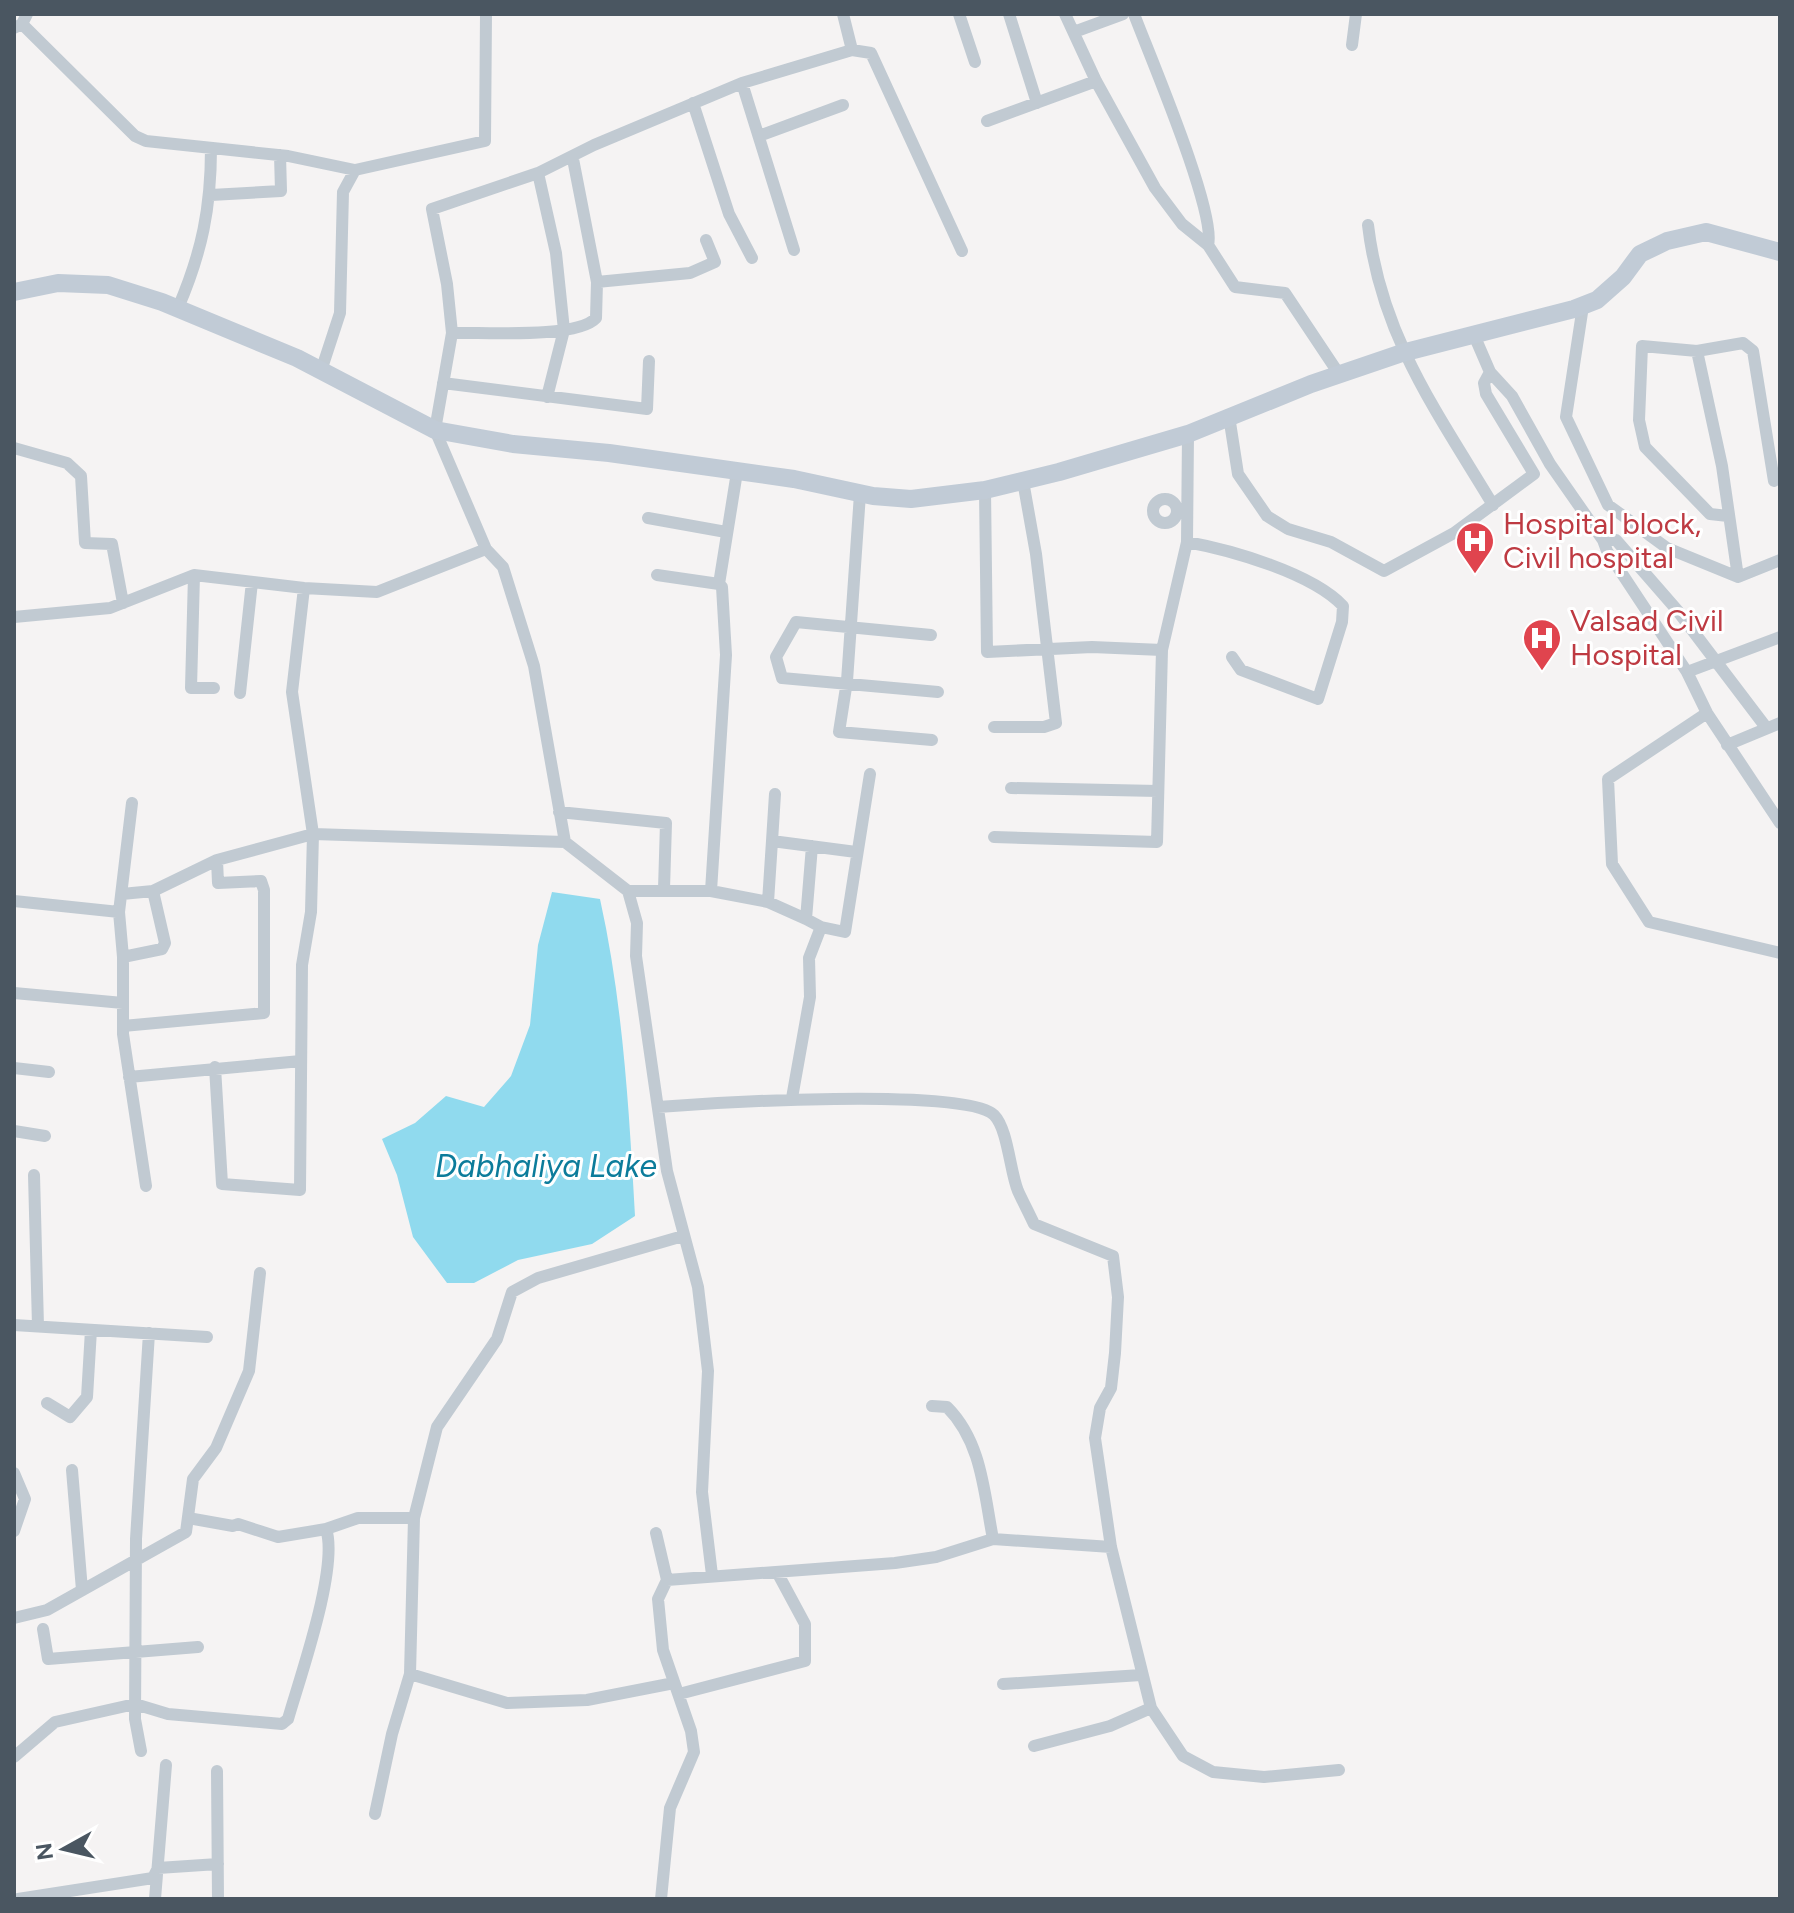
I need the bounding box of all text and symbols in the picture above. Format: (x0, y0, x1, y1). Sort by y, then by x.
place label: Hospital block, Civil hospital (1503, 505, 1701, 576)
hospital icon: Hospital block, Civil hospital (1454, 520, 1496, 575)
place label: Valsad Civil Hospital (1570, 602, 1724, 673)
hospital icon: Valsad Civil Hospital (1521, 617, 1563, 672)
water label: Dabhaliya Lake (435, 1147, 657, 1185)
north arrow (24, 1809, 104, 1889)
text: N (30, 1841, 59, 1862)

